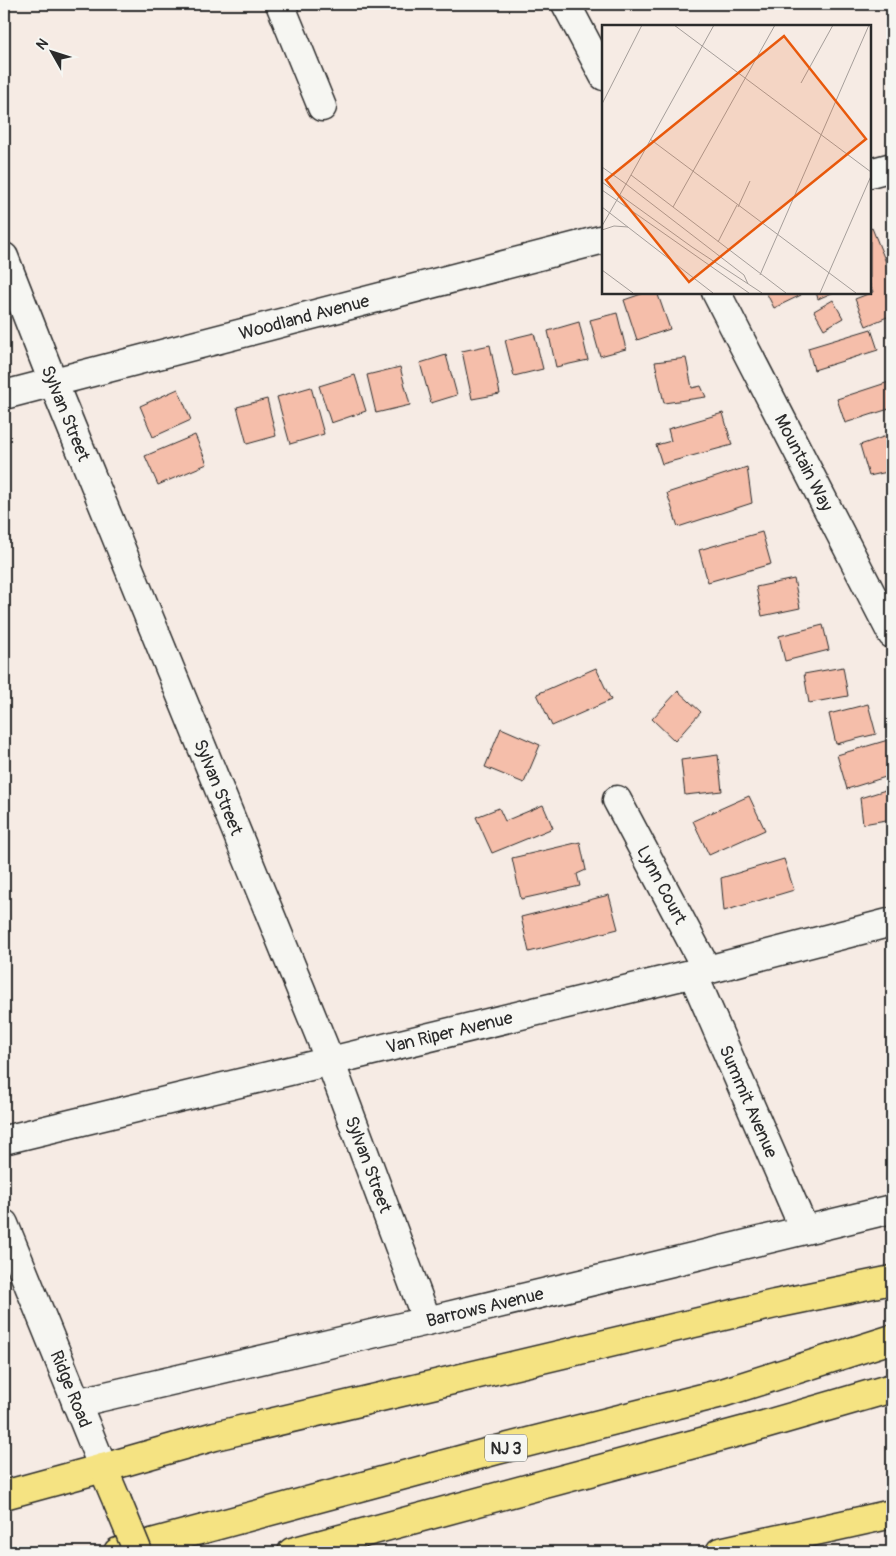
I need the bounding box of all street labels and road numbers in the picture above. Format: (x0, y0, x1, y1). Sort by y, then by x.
street label: Woodland Avenue (236, 289, 372, 345)
street label: Sylvan Street (36, 362, 95, 465)
street label: Mountain Way (769, 411, 838, 516)
street label: Sylvan Street (188, 736, 248, 839)
street label: Lynn Court (631, 842, 692, 929)
street label: Van Riper Avenue (384, 1006, 515, 1059)
street label: Summit Avenue (713, 1042, 783, 1162)
street label: Sylvan Street (340, 1113, 397, 1217)
street label: Barrows Avenue (424, 1282, 546, 1333)
street label: Ridge Road (44, 1347, 96, 1431)
road number: NJ 3 (485, 1435, 527, 1462)

